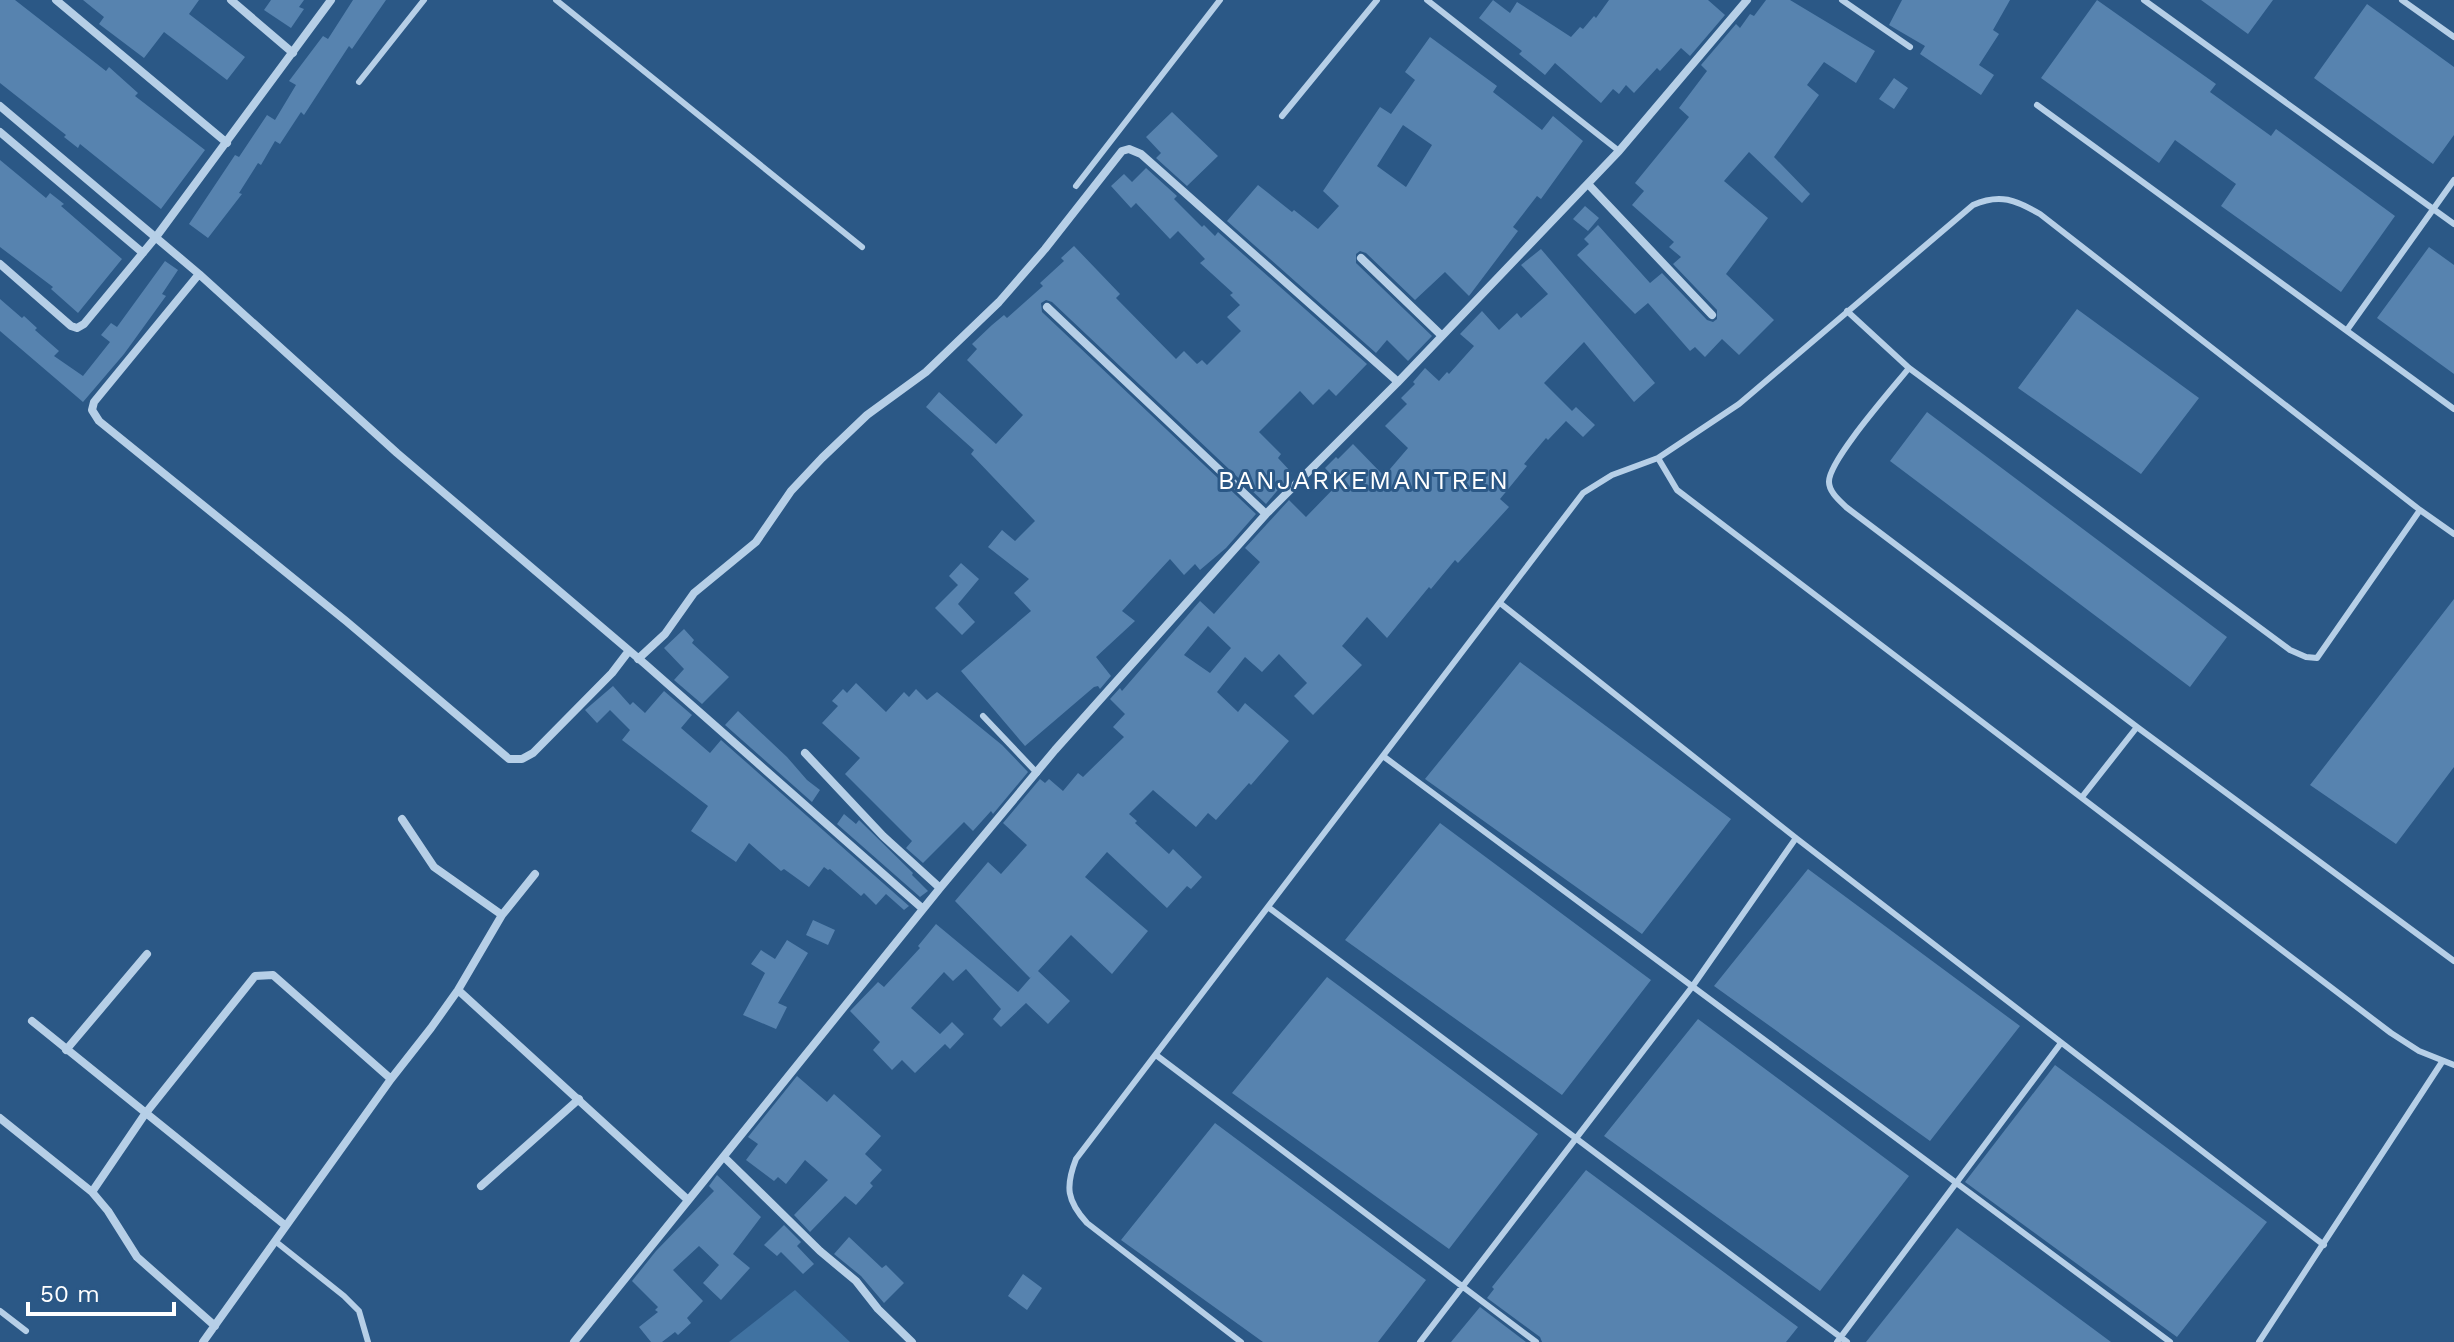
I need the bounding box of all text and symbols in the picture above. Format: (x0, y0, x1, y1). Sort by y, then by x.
district label: BANJARKEMANTREN (1218, 465, 1510, 495)
scale bar (28, 1266, 174, 1316)
text: 50 m (40, 1280, 100, 1308)

